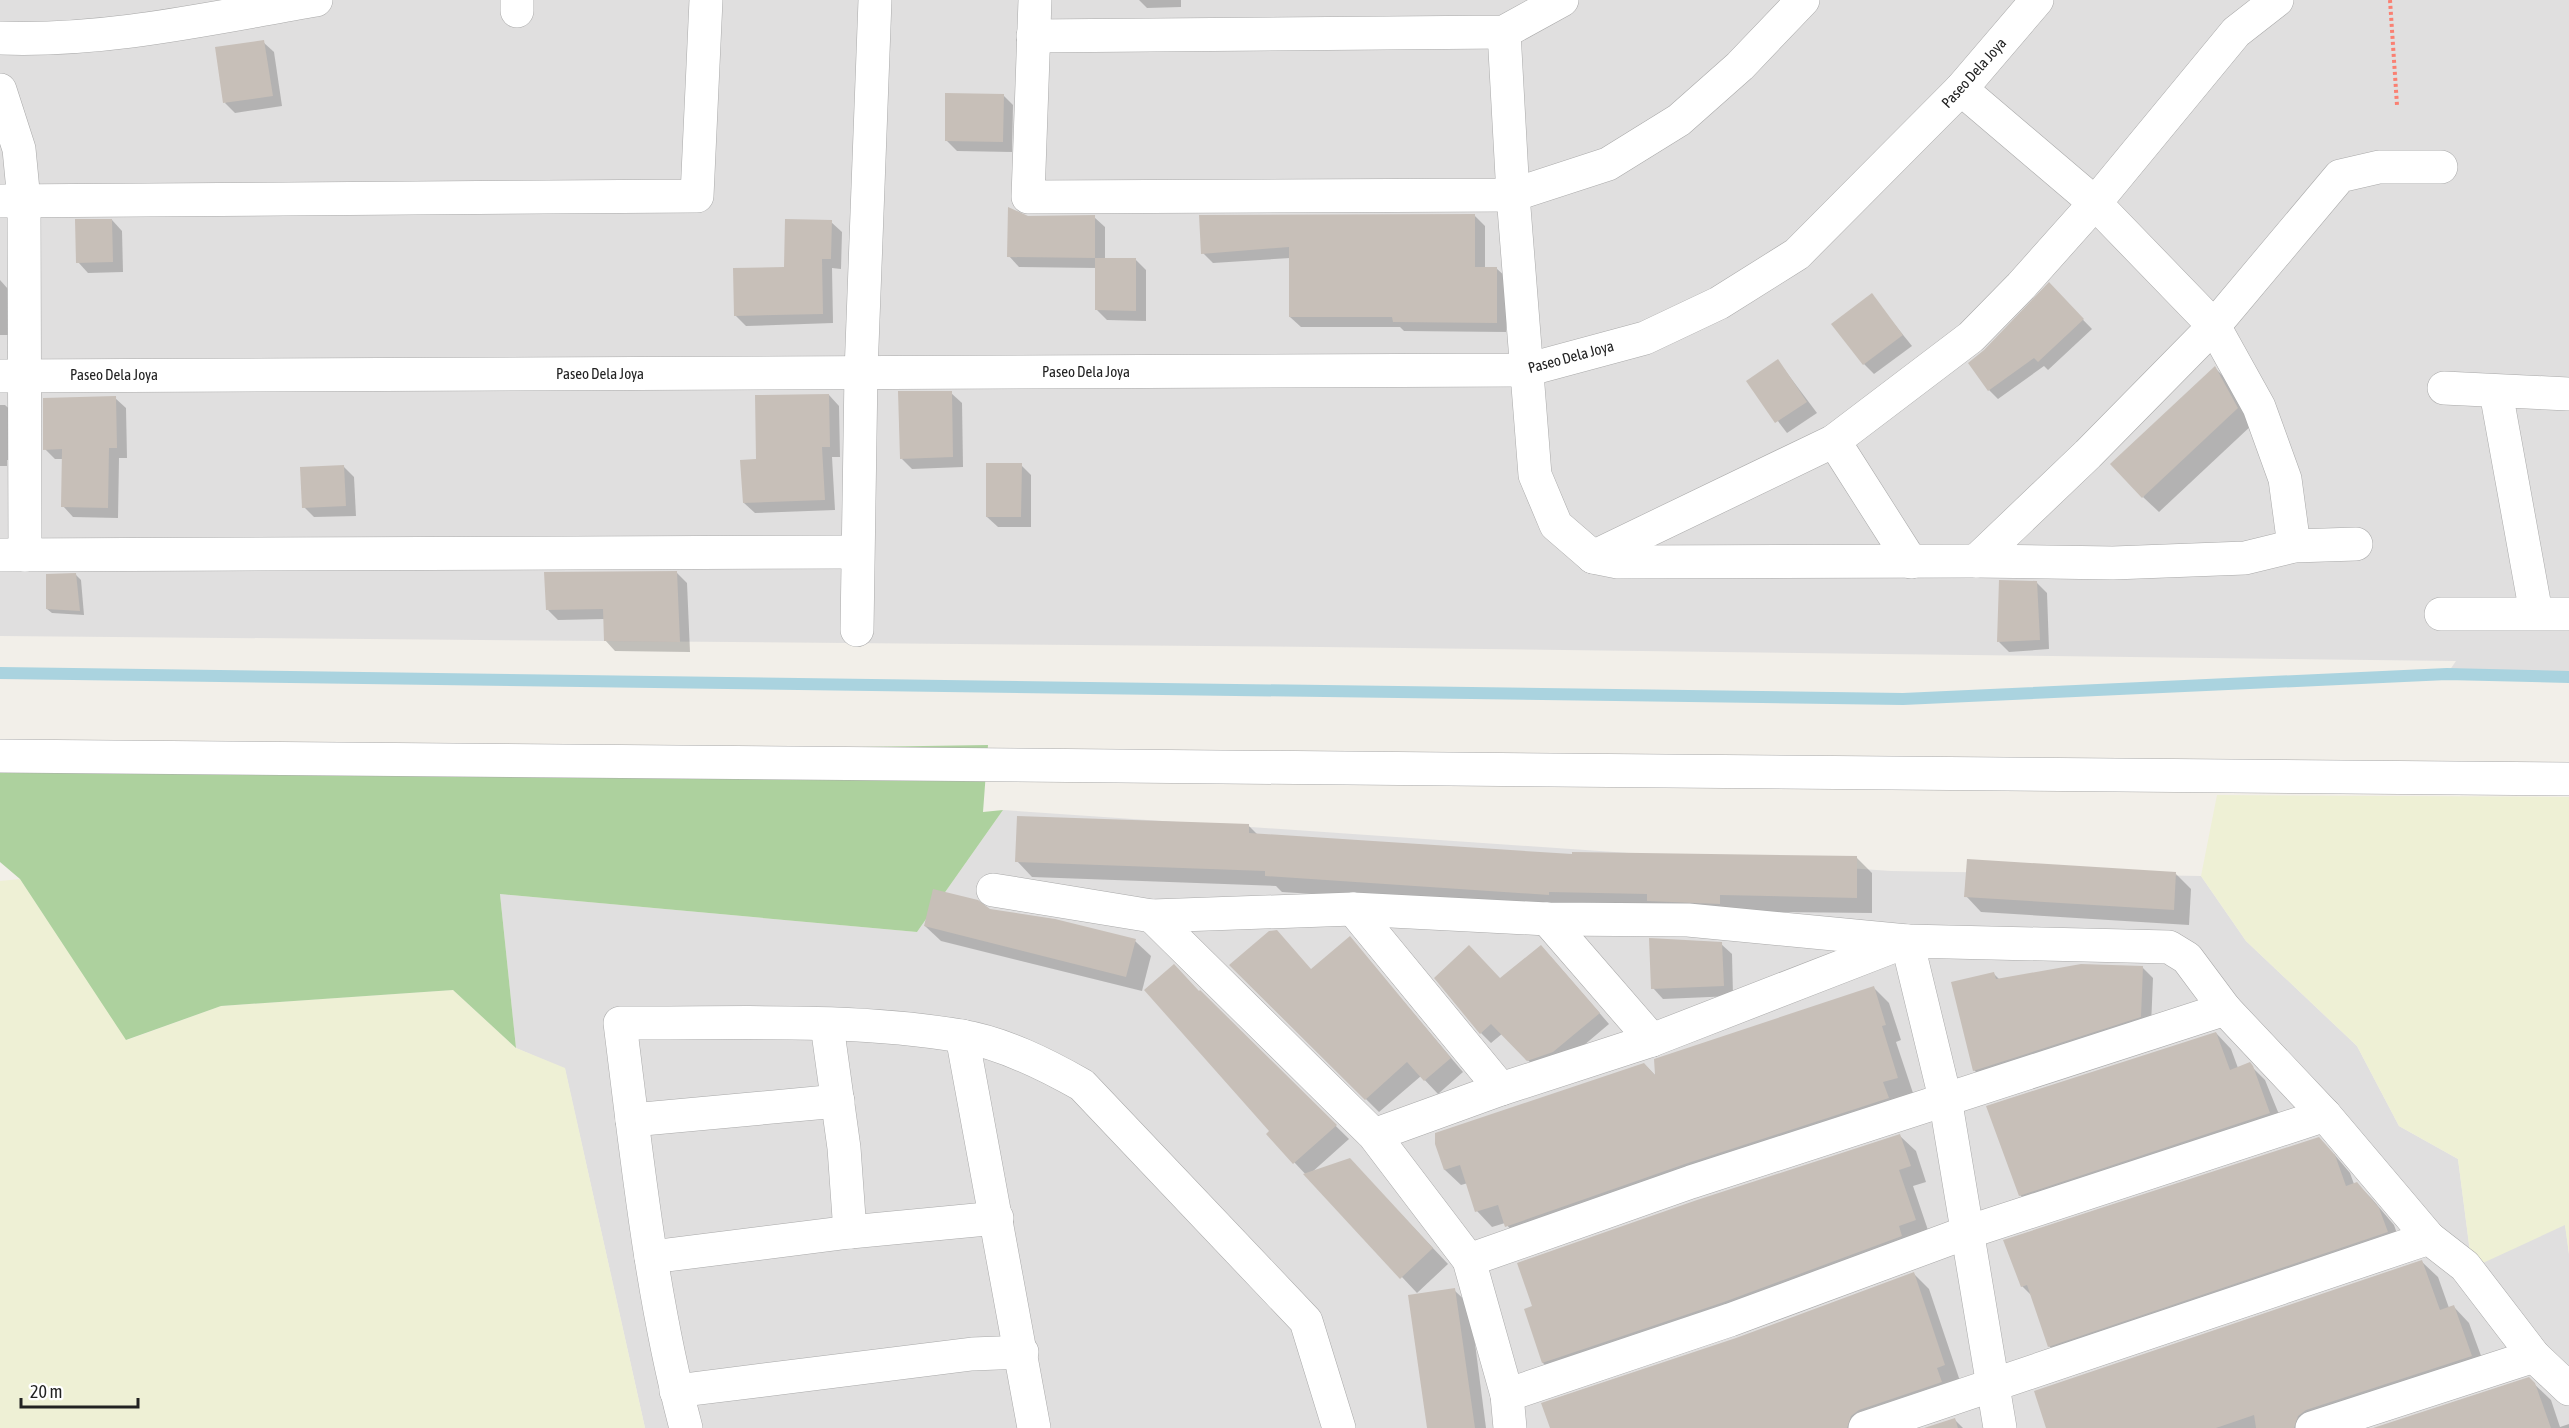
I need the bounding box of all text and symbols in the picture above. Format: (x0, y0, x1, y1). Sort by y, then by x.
street label: Paseo Dela Joya (1938, 34, 2009, 111)
street label: Paseo Dela Joya (1526, 337, 1616, 376)
street label: Paseo Dela Joya (1042, 363, 1130, 380)
street label: Paseo Dela Joya (556, 365, 644, 382)
street label: Paseo Dela Joya (70, 366, 158, 383)
scale bar (21, 1371, 138, 1409)
text: 20 m (30, 1381, 62, 1402)

